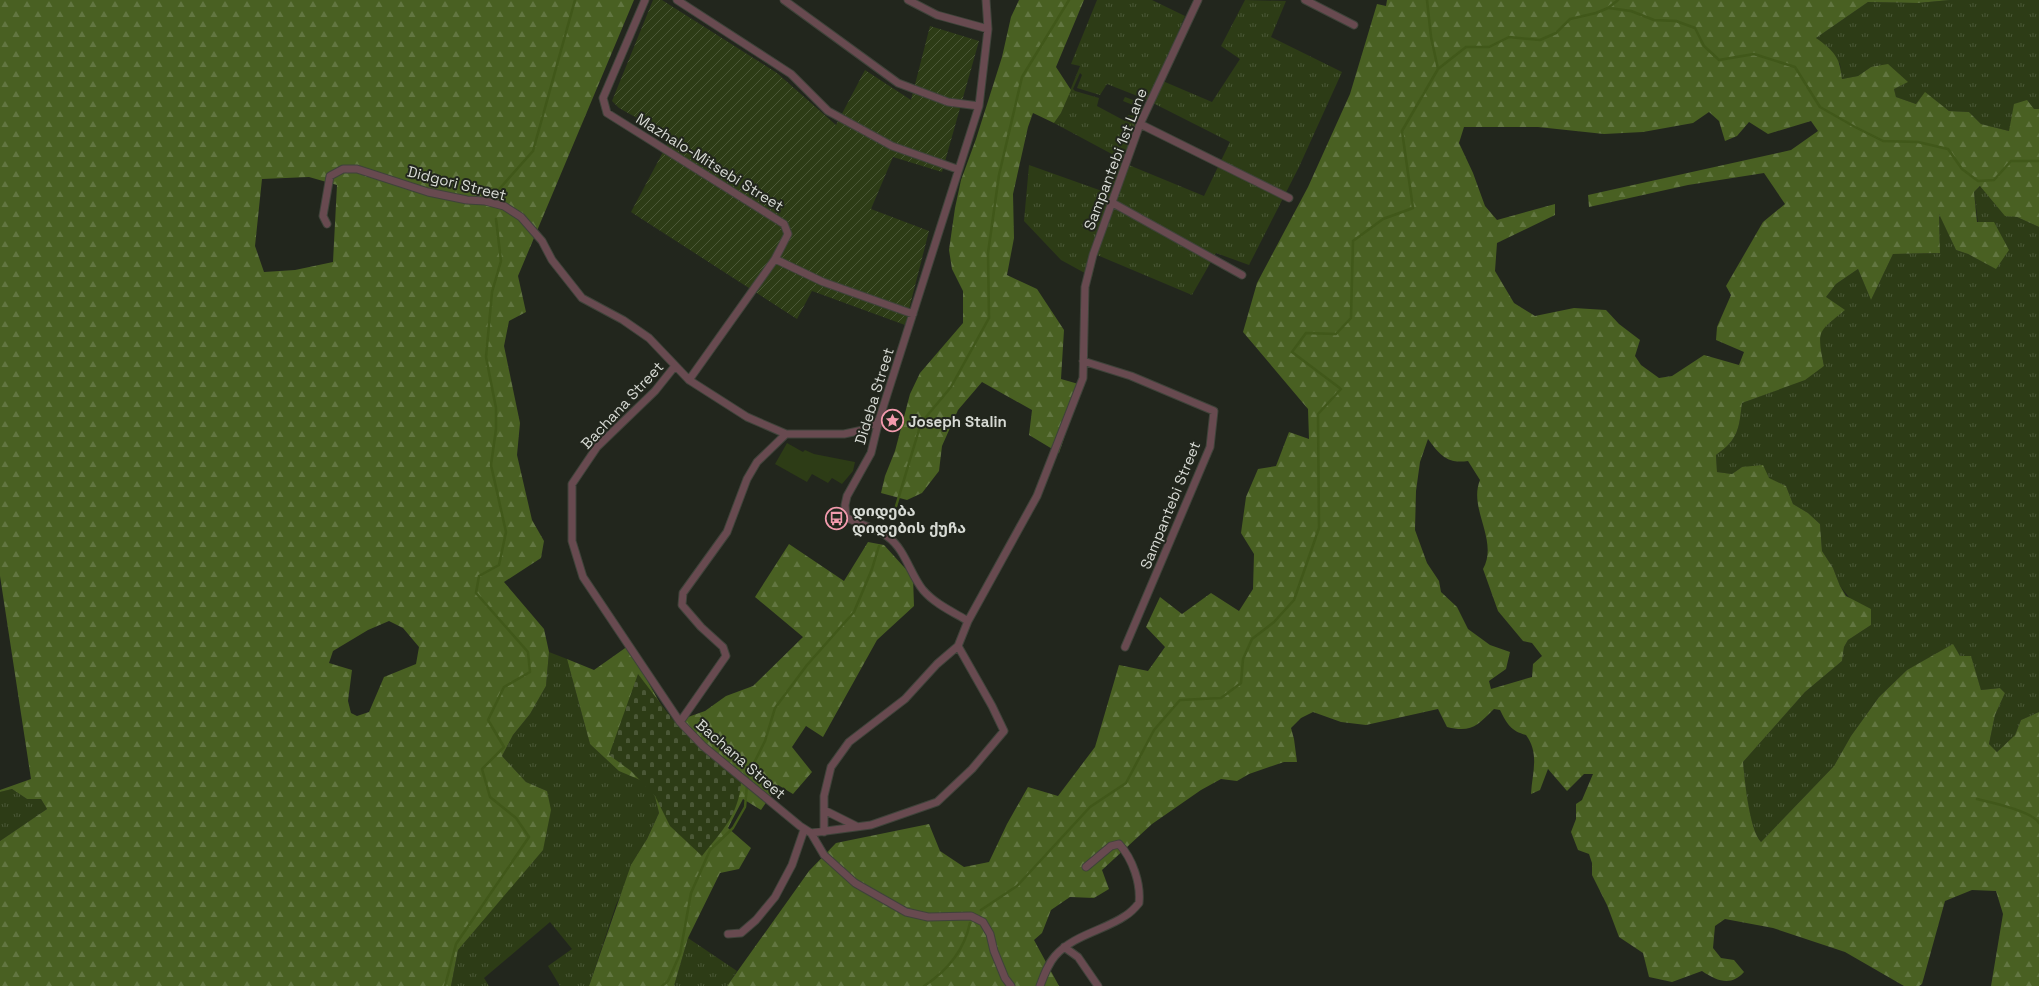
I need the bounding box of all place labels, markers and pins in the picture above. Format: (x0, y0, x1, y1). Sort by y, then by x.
place icon: Joseph Stalin (880, 408, 906, 434)
place label: Joseph Stalin (908, 412, 1007, 431)
place label: დიდება დიდების ქუჩა (852, 501, 966, 537)
bus stop icon: დიდება დიდების ქუჩა (823, 506, 849, 532)

